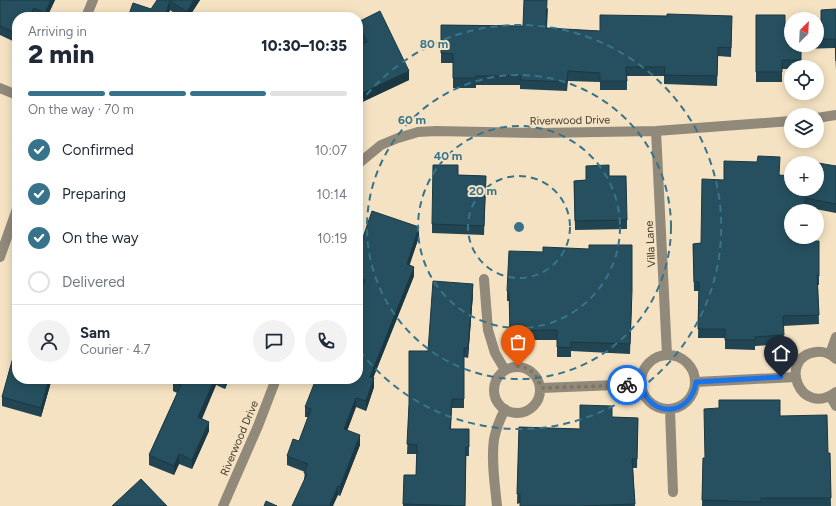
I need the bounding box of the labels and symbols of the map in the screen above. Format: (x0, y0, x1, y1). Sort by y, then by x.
north arrow (784, 12, 824, 52)
text: 80 m (420, 37, 448, 51)
text: 60 m (398, 113, 426, 127)
street label: Riverwood Drive (530, 113, 610, 128)
text: 40 m (434, 149, 462, 163)
text: 20 m (469, 184, 497, 198)
centre of rings (512, 220, 526, 234)
street label: Villa Lane (643, 220, 658, 268)
pin (501, 325, 535, 366)
pin (764, 336, 798, 377)
courier (607, 365, 647, 405)
street label: Riverwood Drive (218, 399, 261, 478)

